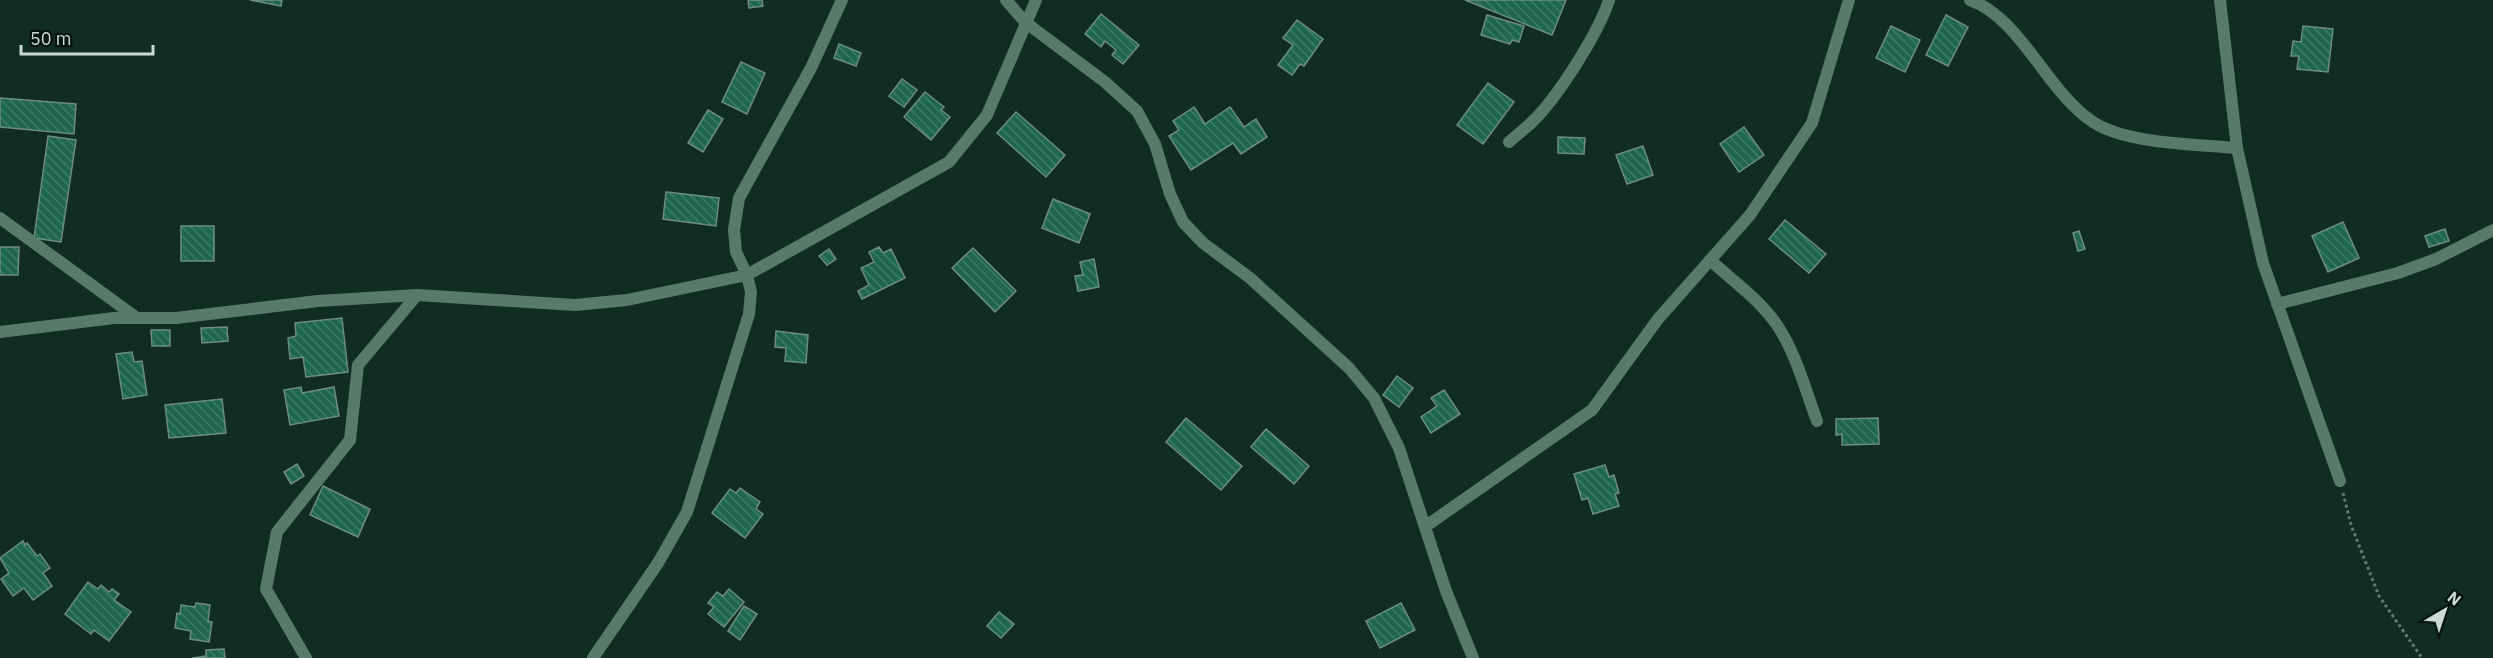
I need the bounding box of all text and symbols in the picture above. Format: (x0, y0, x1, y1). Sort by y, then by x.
scale bar (21, 18, 153, 56)
text: 50 m (30, 27, 72, 50)
north arrow (2415, 580, 2475, 640)
text: N (2444, 587, 2465, 610)

